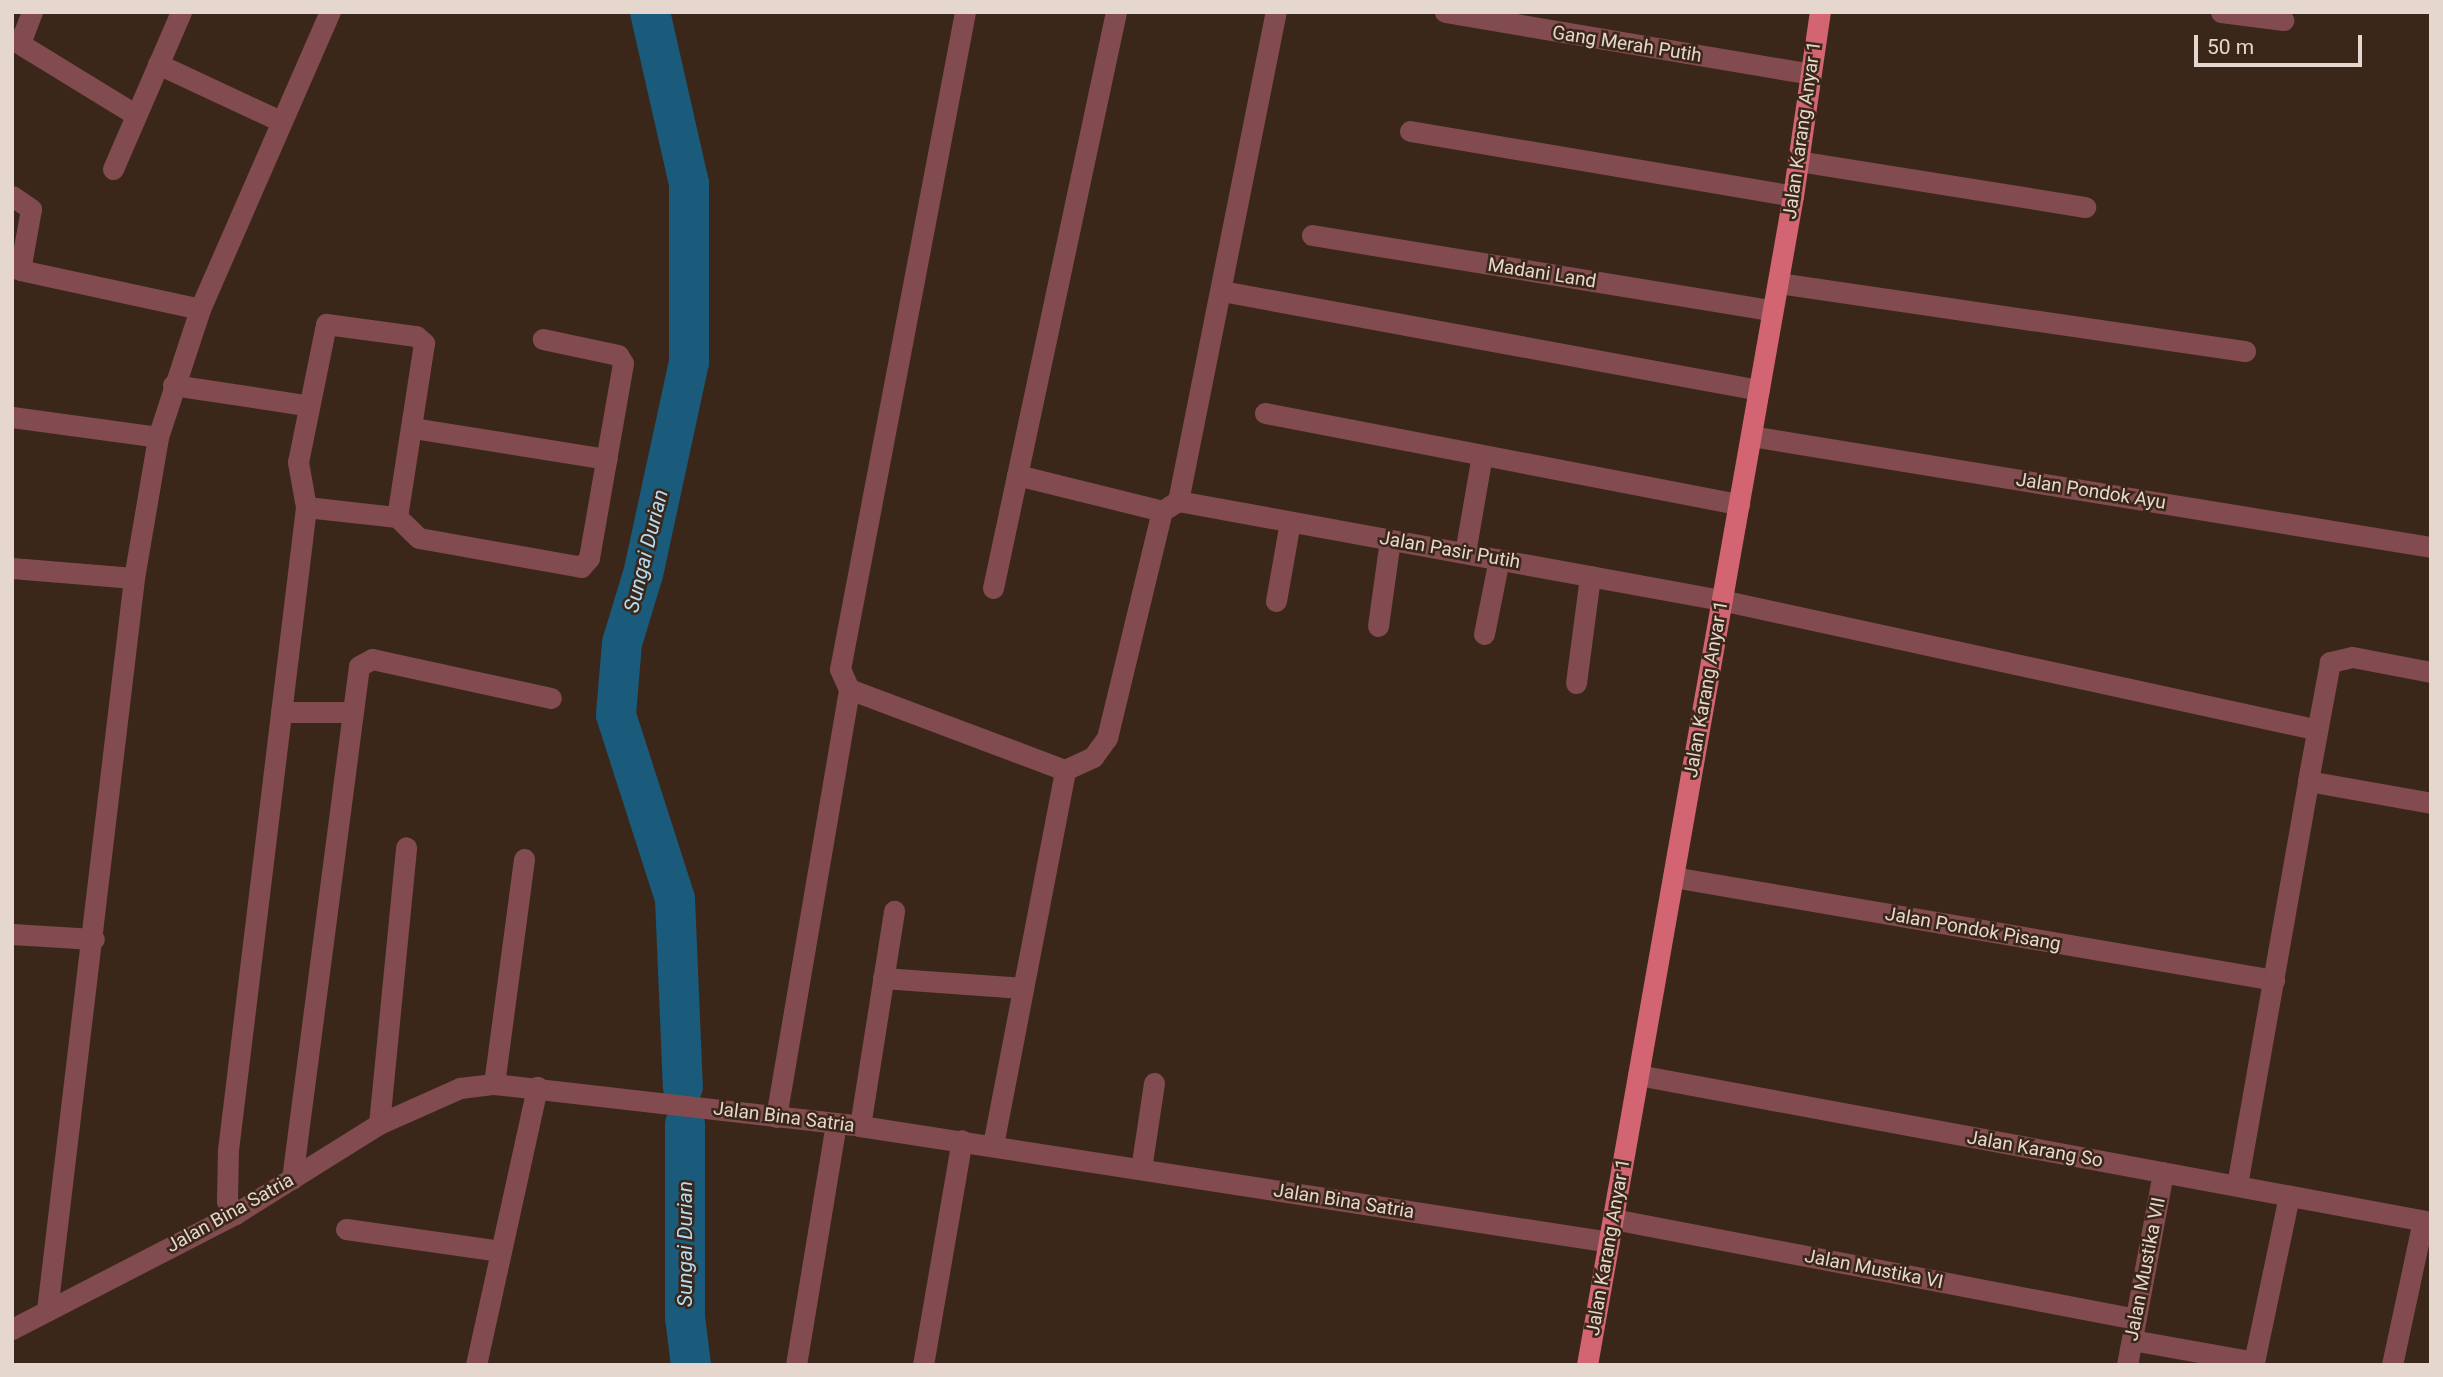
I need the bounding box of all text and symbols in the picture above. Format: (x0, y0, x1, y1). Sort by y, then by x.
street label: Gang Merah Putih (1551, 21, 1703, 67)
scale bar (2198, 21, 2366, 65)
text: 50 m (2207, 35, 2254, 59)
street label: Jalan Karang Anyar 1 (1778, 40, 1826, 220)
street label: Madani Land (1486, 253, 1598, 293)
street label: Jalan Pondok Ayu (2014, 468, 2168, 514)
water label: Sungai Durian (619, 487, 673, 615)
street label: Jalan Pasir Putih (1378, 526, 1522, 574)
street label: Jalan Karang Anyar 1 (1679, 599, 1733, 779)
street label: Jalan Pondok Pisang (1883, 902, 2063, 956)
street label: Jalan Bina Satria (712, 1097, 856, 1137)
street label: Jalan Karang So (1965, 1126, 2105, 1172)
street label: Jalan Karang Anyar 1 (1581, 1157, 1635, 1337)
street label: Jalan Bina Satria (162, 1169, 298, 1257)
street label: Jalan Bina Satria (1272, 1179, 1416, 1223)
water label: Sungai Durian (672, 1181, 698, 1307)
street label: Jalan Mustika VII (2120, 1195, 2170, 1343)
street label: Jalan Mustika VI (1803, 1244, 1945, 1294)

